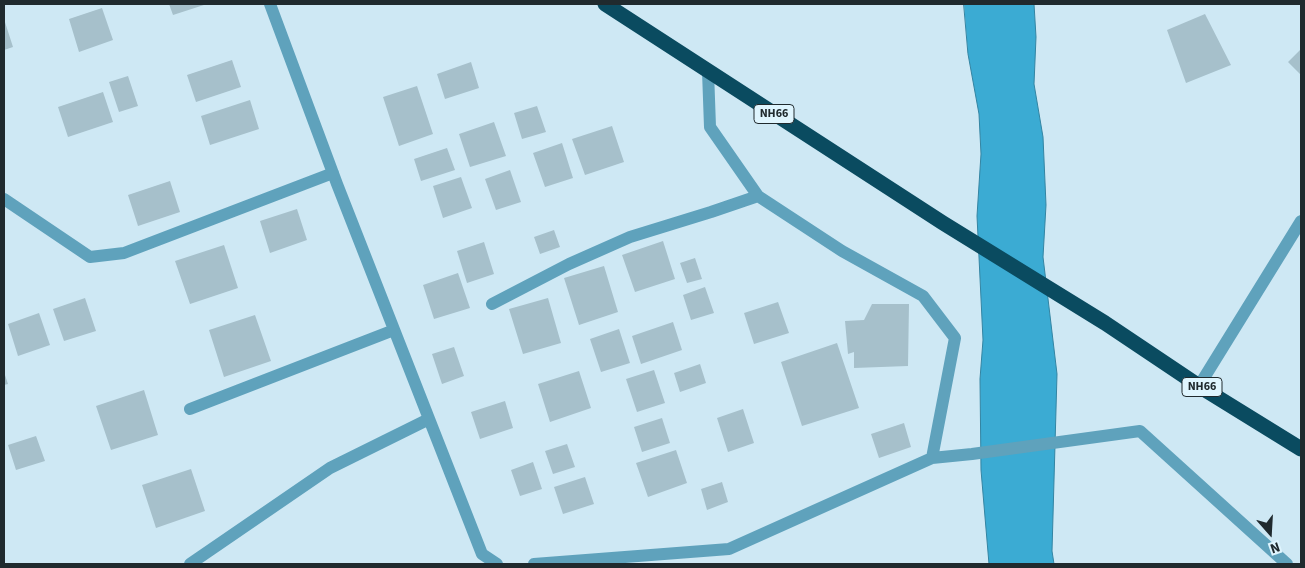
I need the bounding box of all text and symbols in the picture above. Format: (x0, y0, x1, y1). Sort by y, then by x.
road number: NH66 (754, 105, 794, 124)
road number: NH66 (1182, 378, 1222, 397)
north arrow (1245, 508, 1295, 558)
text: N (1267, 536, 1283, 558)

